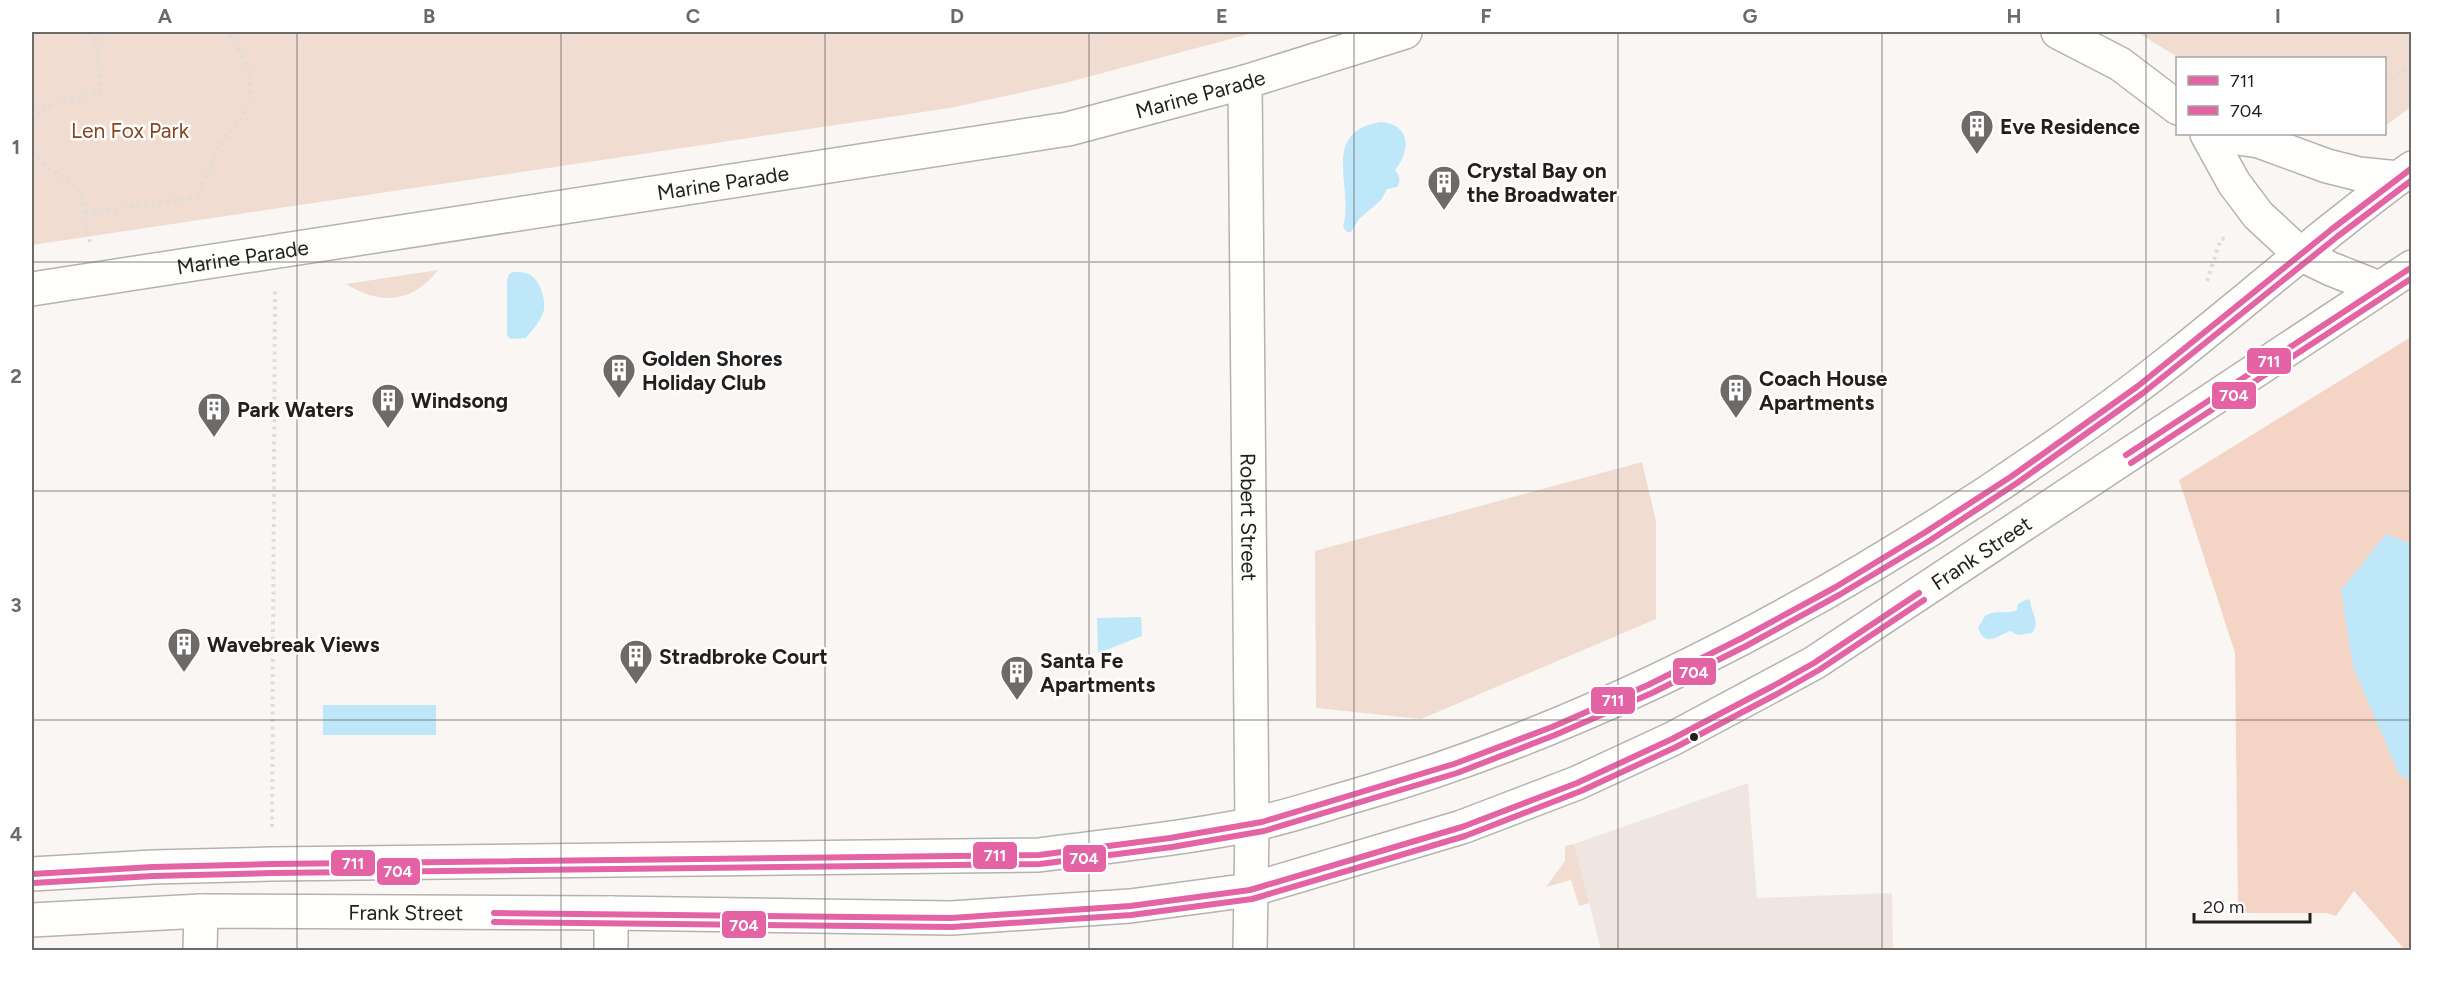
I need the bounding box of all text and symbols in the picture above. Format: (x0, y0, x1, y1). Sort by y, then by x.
text: A (158, 4, 173, 28)
text: B (423, 4, 435, 28)
text: C (686, 4, 700, 28)
text: D (950, 4, 964, 28)
text: E (1216, 4, 1228, 28)
text: F (1480, 4, 1492, 28)
text: G (1743, 4, 1758, 28)
text: H (2007, 4, 2022, 28)
text: I (2275, 4, 2281, 28)
legend (2176, 57, 2386, 135)
street label: Marine Parade (1133, 64, 1268, 123)
text: 711 (2230, 70, 2255, 92)
text: 704 (2230, 100, 2262, 122)
building icon: Eve Residence (1959, 108, 1995, 155)
place label: Eve Residence (2000, 114, 2140, 139)
park label: Len Fox Park (71, 118, 190, 143)
text: 1 (12, 135, 20, 159)
place label: Crystal Bay on the Broadwater (1467, 158, 1617, 207)
street label: Marine Parade (655, 160, 791, 205)
building icon: Crystal Bay on the Broadwater (1426, 164, 1462, 211)
street label: Marine Parade (175, 234, 310, 279)
place label: Golden Shores Holiday Club (642, 346, 783, 395)
line badge: 711 (2246, 347, 2292, 375)
building icon: Golden Shores Holiday Club (601, 352, 637, 399)
text: 711 (2258, 352, 2280, 371)
text: 2 (10, 364, 22, 388)
place label: Coach House Apartments (1759, 366, 1888, 415)
building icon: Coach House Apartments (1718, 372, 1754, 419)
line badge: 704 (2211, 381, 2257, 410)
building icon: Windsong (370, 382, 406, 429)
text: 704 (2219, 386, 2249, 405)
place label: Windsong (411, 388, 508, 413)
building icon: Park Waters (196, 391, 232, 438)
place label: Park Waters (237, 397, 354, 422)
street label: Robert Street (1236, 453, 1262, 581)
street label: Frank Street (1926, 510, 2036, 595)
text: 3 (10, 593, 22, 617)
building icon: Wavebreak Views (166, 626, 202, 673)
place label: Wavebreak Views (207, 632, 380, 657)
building icon: Stradbroke Court (618, 638, 654, 685)
place label: Stradbroke Court (659, 644, 828, 669)
place label: Santa Fe Apartments (1040, 648, 1156, 697)
building icon: Santa Fe Apartments (999, 654, 1035, 701)
line badge: 704 (1672, 657, 1717, 686)
text: 704 (1679, 663, 1709, 682)
line badge: 711 (1590, 686, 1636, 715)
text: 711 (1602, 691, 1624, 710)
unlabelled marker (1688, 731, 1700, 743)
text: 4 (10, 822, 23, 846)
line badge: 711 (972, 841, 1018, 870)
line badge: 704 (1062, 844, 1107, 873)
text: 711 (984, 846, 1006, 865)
line badge: 711 (330, 849, 376, 877)
text: 704 (1069, 849, 1099, 868)
text: 711 (342, 854, 364, 873)
line badge: 704 (376, 857, 421, 886)
text: 704 (383, 862, 413, 881)
scale bar (2194, 886, 2310, 924)
text: 20 m (2203, 896, 2244, 918)
street label: Frank Street (348, 899, 463, 925)
line badge: 704 (721, 910, 767, 939)
text: 704 (729, 916, 759, 935)

